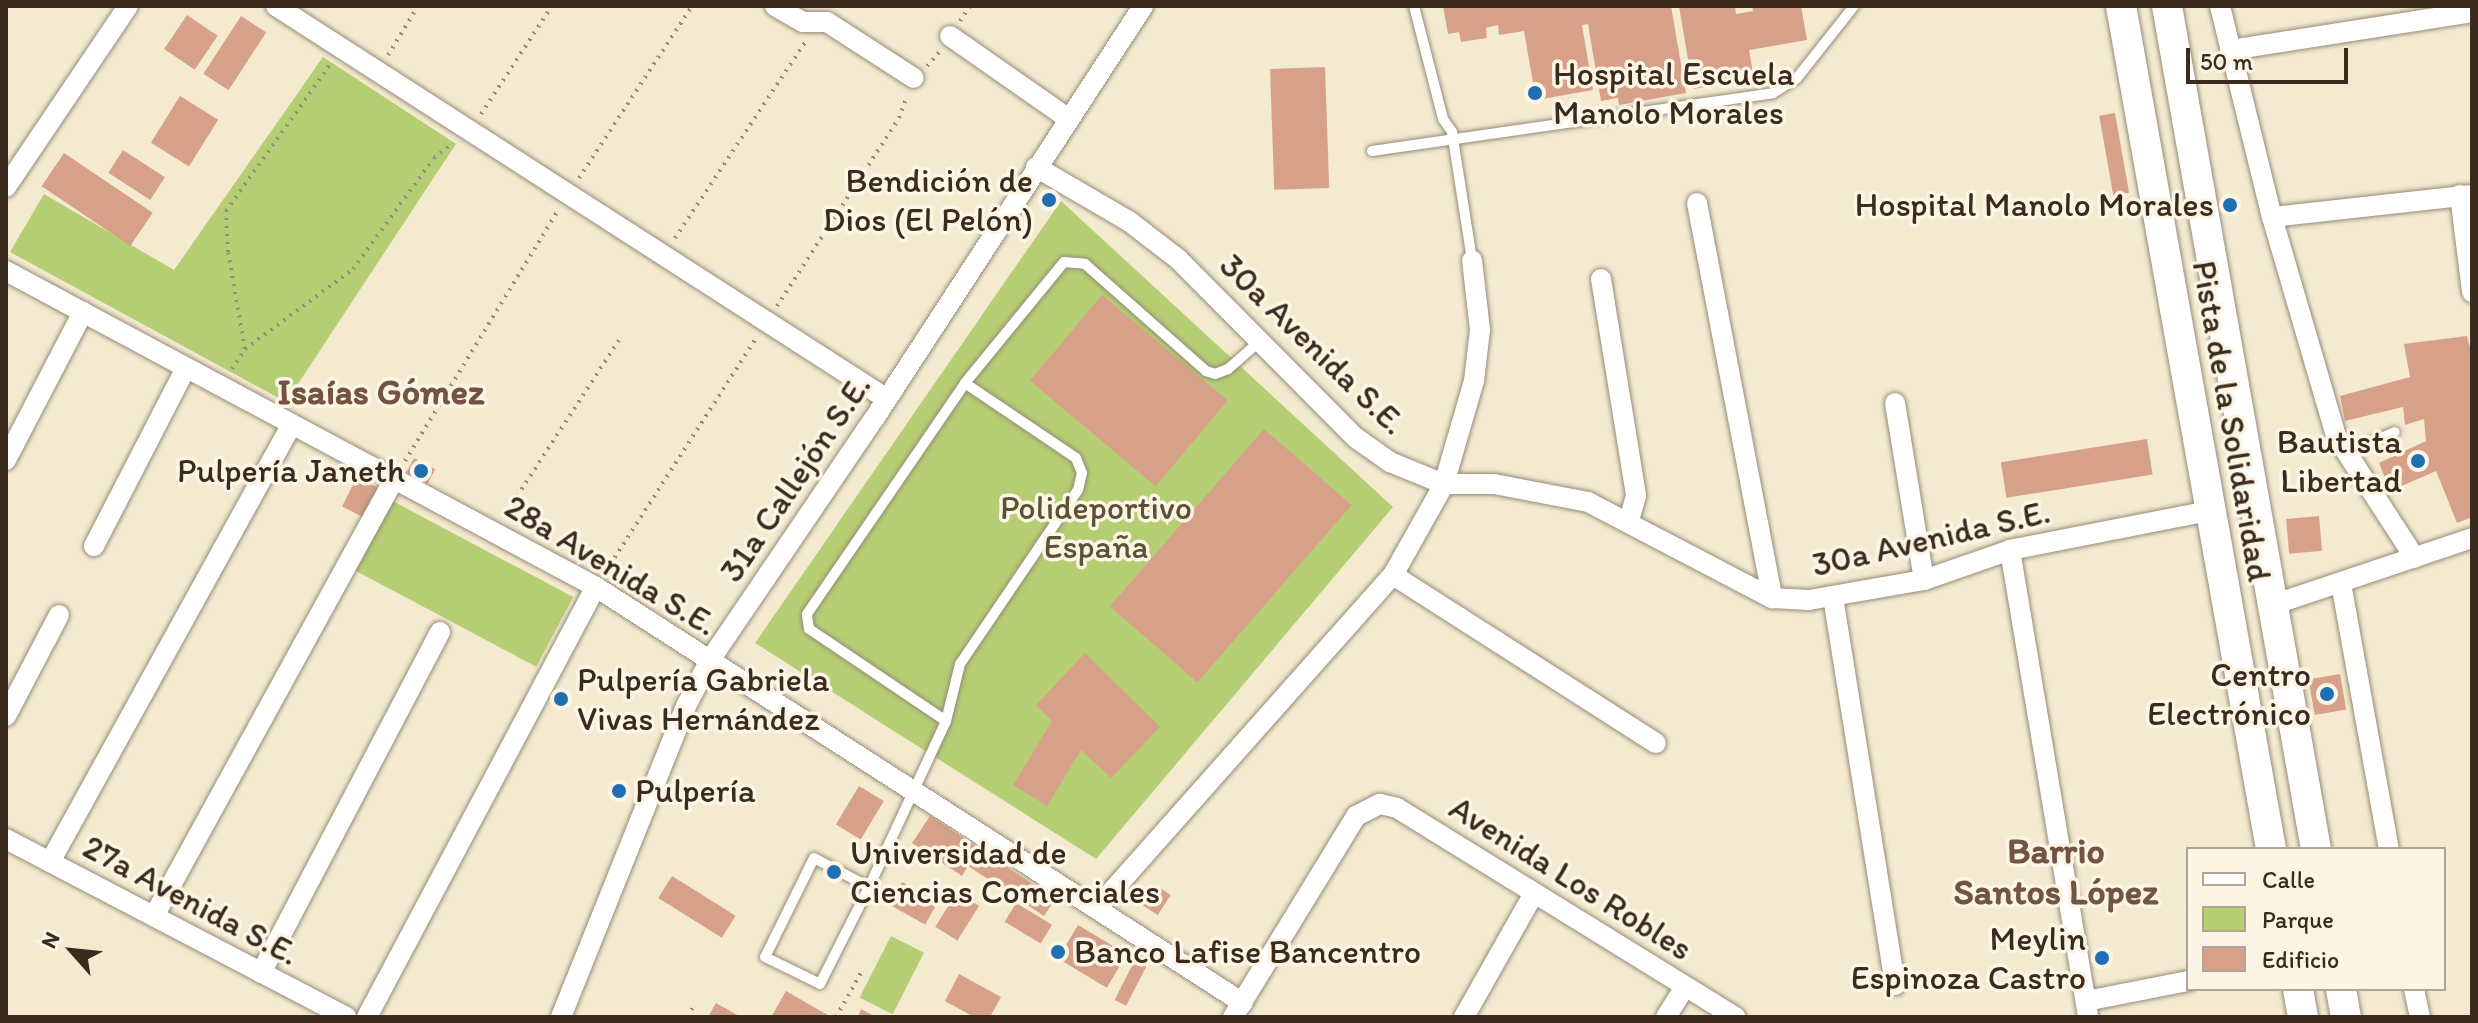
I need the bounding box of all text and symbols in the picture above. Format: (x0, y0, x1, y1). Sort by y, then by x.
scale bar (2190, 32, 2352, 82)
text: 50 m (2200, 47, 2253, 76)
place label: Hospital Escuela Manolo Morales (1553, 53, 1794, 132)
marker: Hospital Escuela Manolo Morales (1524, 82, 1546, 104)
place label: Bendición de Dios (El Pelón) (824, 160, 1033, 240)
place label: Hospital Manolo Morales (1854, 185, 2214, 225)
marker: Bendición de Dios (El Pelón) (1040, 191, 1058, 209)
marker: Hospital Manolo Morales (2221, 196, 2239, 214)
street label: 30a Avenida S.E. (1211, 245, 1415, 443)
street label: Pista de la Solidaridad (2184, 258, 2280, 584)
street label: 31a Callejón S.E. (710, 366, 880, 590)
district label: Isaías Gómez (278, 370, 484, 414)
place label: Bautista Libertad (2277, 421, 2402, 500)
place label: Pulpería Janeth (177, 451, 405, 491)
marker: Bautista Libertad (2409, 452, 2427, 470)
marker: Pulpería Janeth (412, 462, 430, 480)
street label: 28a Avenida S.E. (497, 486, 725, 644)
park label: Polideportivo España (1000, 487, 1192, 566)
street label: 30a Avenida S.E. (1808, 491, 2054, 585)
place label: Centro Electrónico (2147, 654, 2311, 734)
place label: Pulpería Gabriela Vivas Hernández (577, 659, 829, 738)
marker: Centro Electrónico (2318, 685, 2336, 703)
marker: Pulpería Gabriela Vivas Hernández (552, 690, 570, 708)
place label: Pulpería (635, 771, 756, 811)
marker: Pulpería (610, 782, 628, 800)
street label: Avenida Los Robles (1442, 787, 1700, 969)
street label: 27a Avenida S.E. (76, 826, 306, 974)
district label: Barrio Santos López (1954, 828, 2158, 913)
place label: Universidad de Ciencias Comerciales (850, 832, 1161, 912)
legend (2186, 847, 2446, 991)
marker: Universidad de Ciencias Comerciales (825, 863, 843, 881)
text: Calle (2262, 865, 2315, 894)
text: Parque (2262, 905, 2334, 934)
north arrow (32, 911, 112, 991)
place label: Meylin Espinoza Castro (1851, 918, 2086, 998)
text: N (35, 927, 66, 953)
place label: Banco Lafise Bancentro (1074, 932, 1421, 972)
marker: Banco Lafise Bancentro (1049, 943, 1067, 961)
text: Edificio (2262, 945, 2339, 974)
marker: Meylin Espinoza Castro (2093, 949, 2111, 967)

